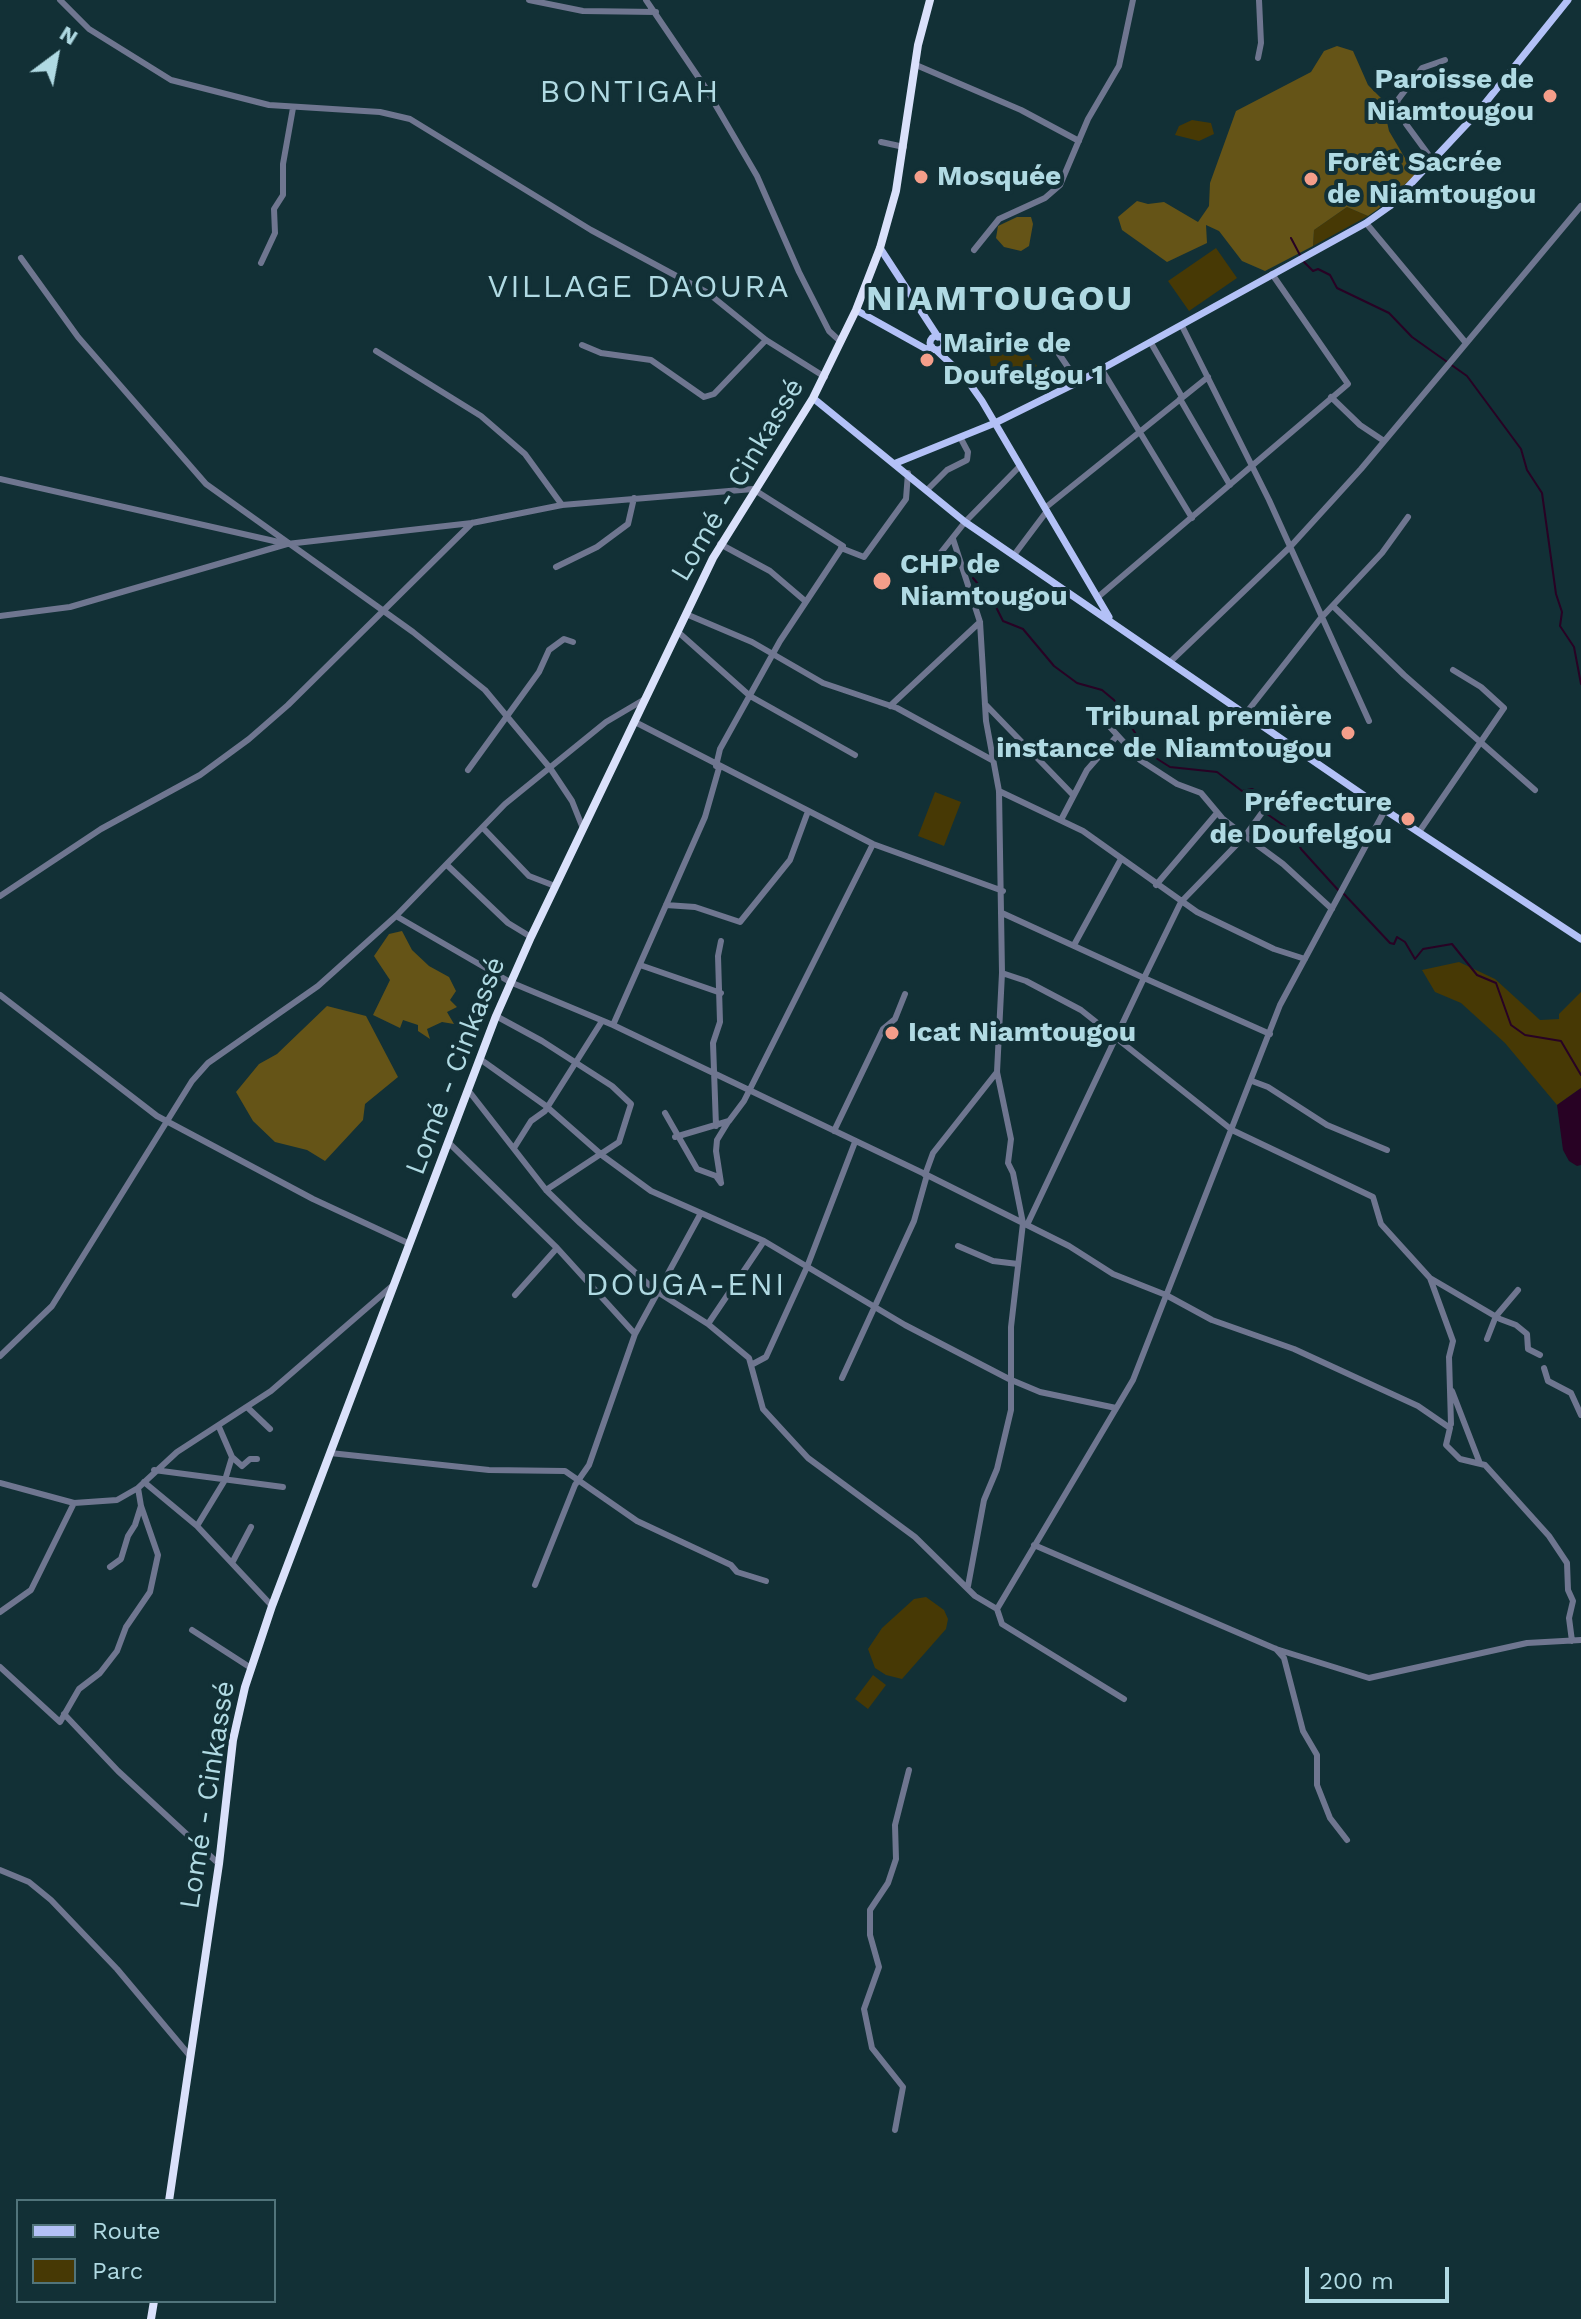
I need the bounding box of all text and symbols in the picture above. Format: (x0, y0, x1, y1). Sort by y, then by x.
north arrow (16, 16, 96, 96)
text: N (55, 20, 83, 50)
place label: Paroisse de Niamtougou (1366, 63, 1534, 129)
district label: BONTIGAH (540, 74, 720, 112)
marker: Paroisse de Niamtougou (1541, 87, 1559, 105)
place label: Forêt Sacrée de Niamtougou (1327, 146, 1536, 212)
place label: Mosquée (937, 160, 1061, 194)
marker: Mosquée (912, 168, 930, 186)
marker: Forêt Sacrée de Niamtougou (1302, 170, 1320, 188)
district label: VILLAGE DAOURA (487, 269, 791, 307)
district label: NIAMTOUGOU (866, 277, 1134, 321)
place label: Mairie de Doufelgou 1 (943, 327, 1104, 393)
marker: Mairie de Doufelgou 1 (918, 351, 936, 369)
street label: Lomé - Cinkassé (664, 373, 812, 587)
place label: CHP de Niamtougou (900, 548, 1068, 614)
marker: CHP de Niamtougou (871, 570, 893, 592)
place label: Tribunal première instance de Niamtougou (996, 700, 1332, 766)
marker: Tribunal première instance de Niamtougou (1339, 724, 1357, 742)
place label: Préfecture de Doufelgou (1209, 786, 1392, 852)
marker: Préfecture de Doufelgou (1399, 810, 1417, 828)
street label: Lomé - Cinkassé (399, 952, 513, 1180)
place label: Icat Niamtougou (908, 1016, 1136, 1050)
marker: Icat Niamtougou (883, 1024, 901, 1042)
district label: DOUGA-ENI (586, 1267, 786, 1305)
street label: Lomé - Cinkassé (173, 1679, 243, 1911)
legend (16, 2199, 276, 2303)
text: Route (92, 2217, 161, 2245)
scale bar (1309, 2251, 1453, 2301)
text: Parc (92, 2257, 143, 2285)
text: 200 m (1319, 2267, 1394, 2295)

